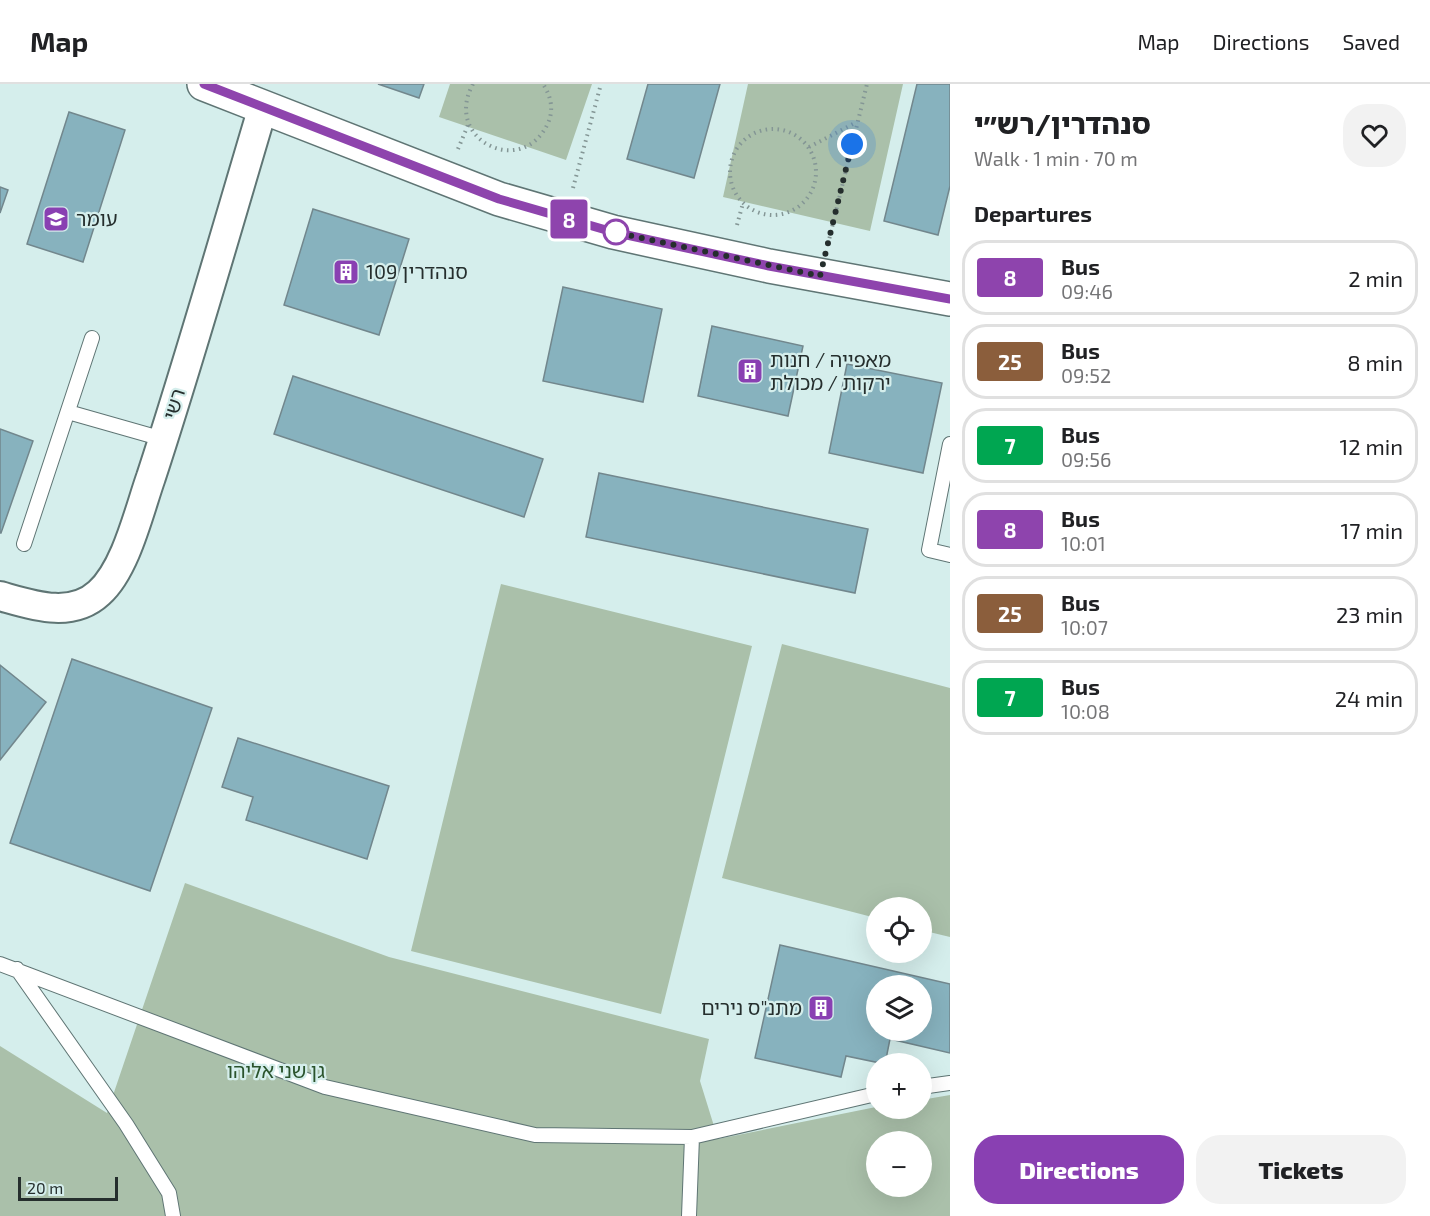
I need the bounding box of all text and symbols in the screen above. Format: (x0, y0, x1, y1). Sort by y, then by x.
text: Map (30, 24, 88, 58)
text: Map (1137, 29, 1180, 54)
text: Directions (1213, 29, 1309, 54)
text: Saved (1342, 29, 1400, 54)
button: heart (1343, 104, 1406, 167)
text: סנהדרין/רש״י (974, 106, 1151, 140)
your location (837, 129, 867, 159)
text: Walk · 1 min · 70 m (974, 146, 1138, 170)
line badge: 8 (550, 200, 588, 238)
text: Departures (974, 200, 1092, 226)
school or university icon: עומר (41, 204, 71, 234)
place label: עומר (76, 206, 118, 230)
text: 8 (562, 207, 576, 232)
unlabelled marker (603, 219, 629, 245)
text: Bus (1061, 253, 1100, 279)
building icon: סנהדרין 109 (331, 257, 361, 287)
place label: סנהדרין 109 (366, 259, 468, 283)
text: 8 (1003, 265, 1017, 290)
text: 2 min (1348, 265, 1403, 291)
text: 09:46 (1061, 279, 1113, 303)
text: Bus (1061, 337, 1100, 363)
place label: מאפייה / חנות ירקות / מכולת (770, 347, 891, 394)
text: 25 (998, 349, 1022, 374)
text: 8 min (1347, 349, 1403, 375)
building icon: מאפייה / חנות ירקות / מכולת (735, 356, 765, 386)
text: 09:52 (1061, 363, 1111, 387)
street label: רשי (157, 385, 189, 422)
text: Bus (1061, 421, 1100, 447)
text: 7 (1004, 433, 1016, 458)
text: 12 min (1339, 433, 1403, 459)
text: 09:56 (1061, 447, 1111, 471)
text: Bus (1061, 505, 1100, 531)
text: 8 (1003, 517, 1017, 542)
text: 17 min (1341, 517, 1403, 543)
text: 10:01 (1061, 531, 1106, 555)
text: Bus (1061, 589, 1100, 615)
text: 25 (998, 601, 1022, 626)
text: 23 min (1336, 601, 1403, 627)
text: 10:07 (1061, 615, 1108, 639)
text: Bus (1061, 673, 1100, 699)
text: 7 (1004, 685, 1016, 710)
text: 24 min (1335, 685, 1403, 711)
text: 10:08 (1061, 699, 1110, 723)
map controls (866, 897, 932, 1197)
button: locate (866, 897, 932, 963)
button: layers (866, 975, 932, 1041)
building icon: מתנ"ס נירים (806, 993, 836, 1023)
place label: מתנ"ס נירים (701, 995, 802, 1019)
button: + (866, 1053, 932, 1119)
park label: גן שני אליהו (227, 1058, 325, 1082)
button: − (866, 1131, 932, 1197)
button: Directions (974, 1135, 1184, 1204)
button: Tickets (1196, 1135, 1406, 1204)
scale bar (18, 1174, 118, 1202)
text: 20 m (27, 1178, 63, 1197)

